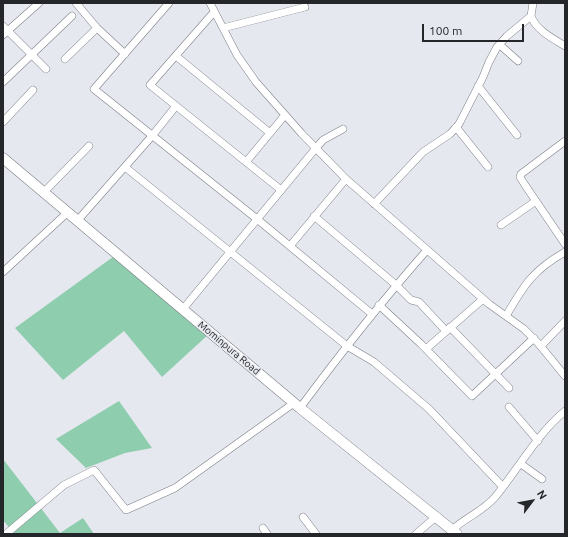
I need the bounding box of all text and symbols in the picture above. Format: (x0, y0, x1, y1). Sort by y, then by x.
scale bar (424, 16, 526, 42)
text: 100 m (429, 24, 462, 37)
street label: Mominpura Road (196, 319, 262, 377)
north arrow (512, 481, 552, 521)
text: N (535, 488, 549, 501)

